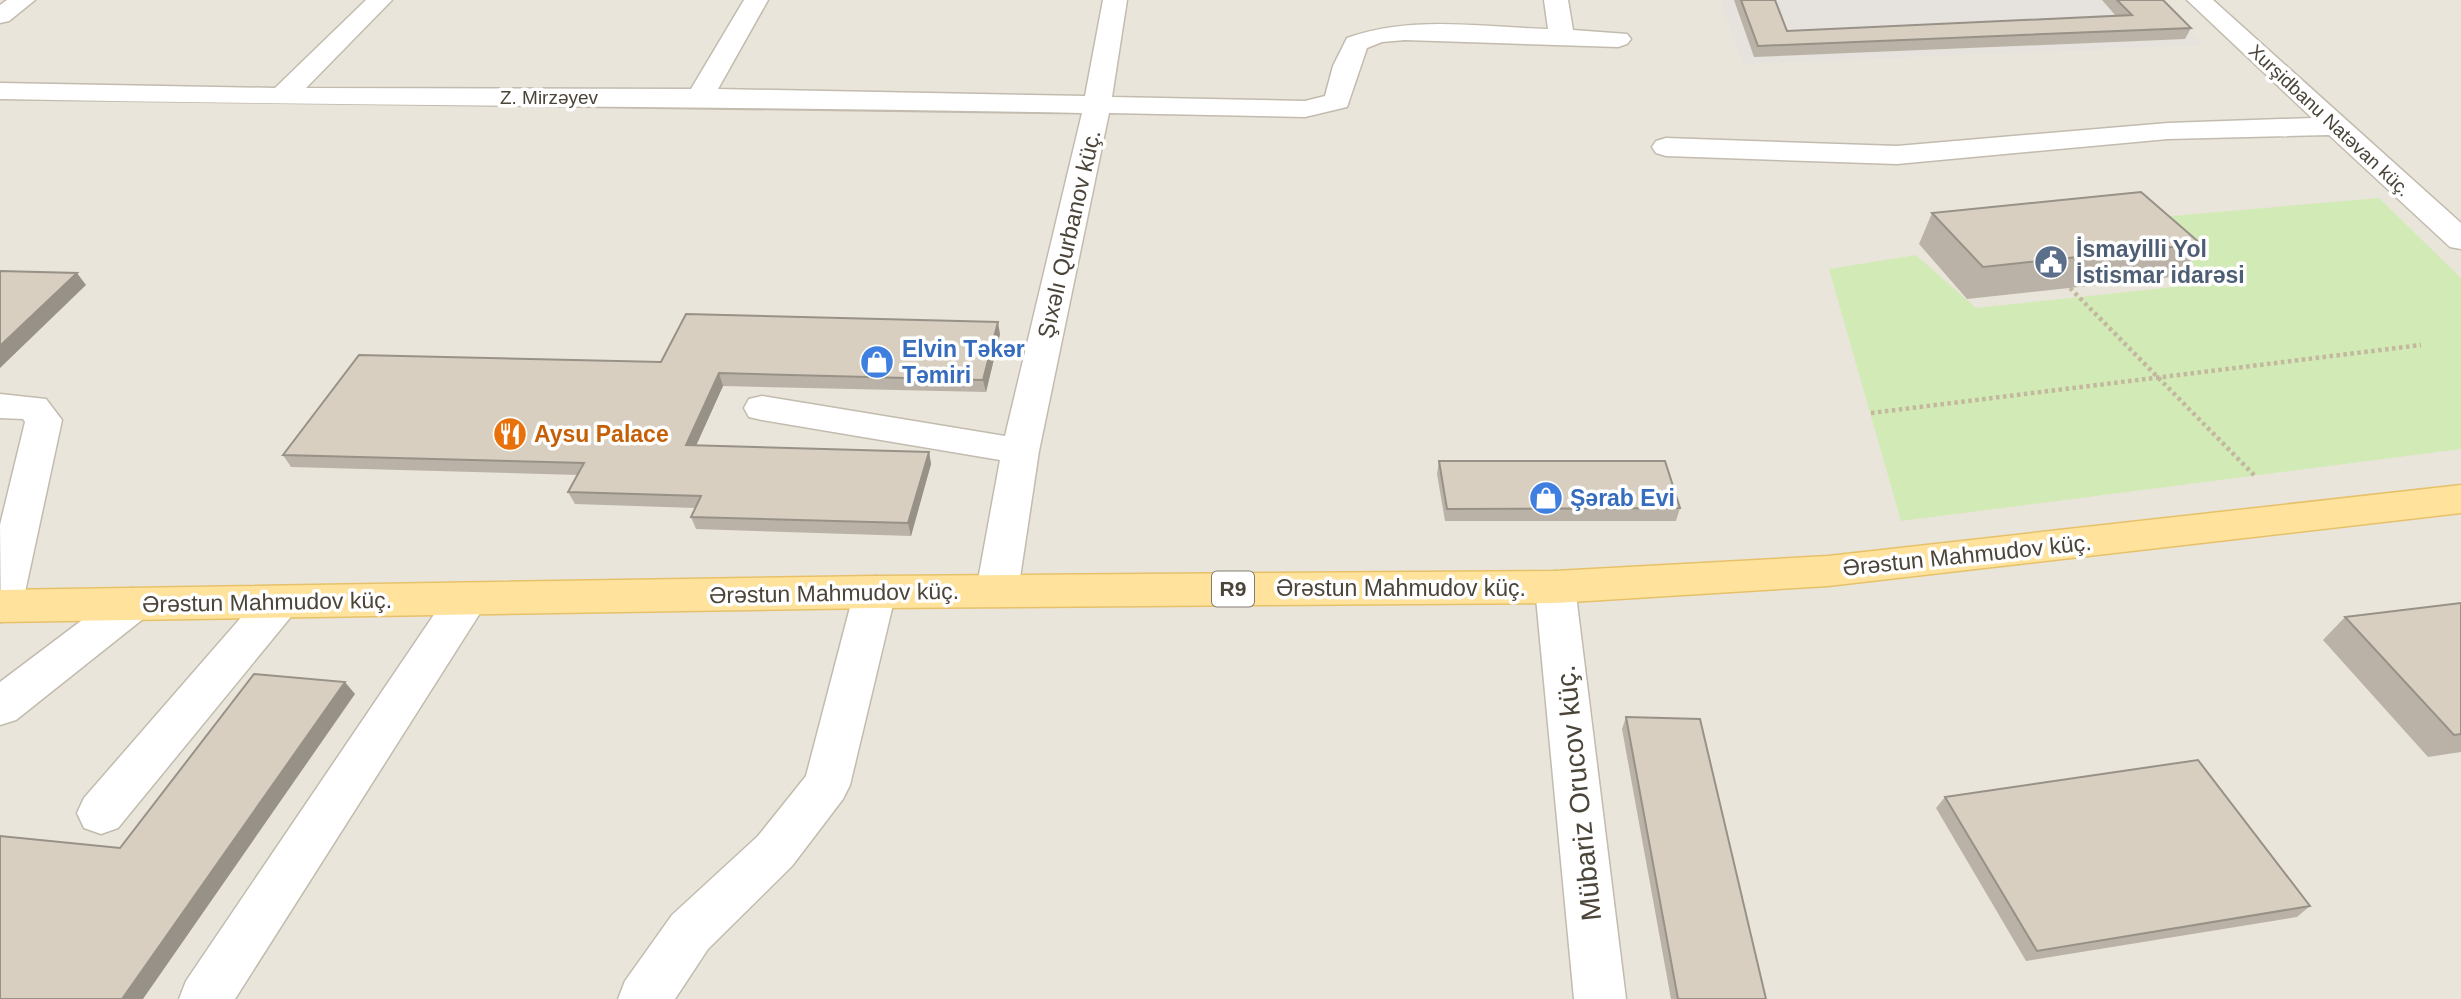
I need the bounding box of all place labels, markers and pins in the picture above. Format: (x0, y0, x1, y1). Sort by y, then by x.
place label: İsmayilli Yol İstismar idarəsi (2076, 236, 2245, 288)
public building icon: İsmayilli Yol İstismar idarəsi (2032, 243, 2070, 281)
place label: Elvin Təkər Təmiri (902, 336, 1025, 388)
shop icon: Elvin Təkər Təmiri (858, 343, 896, 381)
restaurant icon: Aysu Palace (491, 415, 529, 453)
place label: Aysu Palace (534, 421, 669, 447)
shop icon: Şərab Evi (1527, 479, 1565, 517)
place label: Şərab Evi (1570, 485, 1675, 511)

